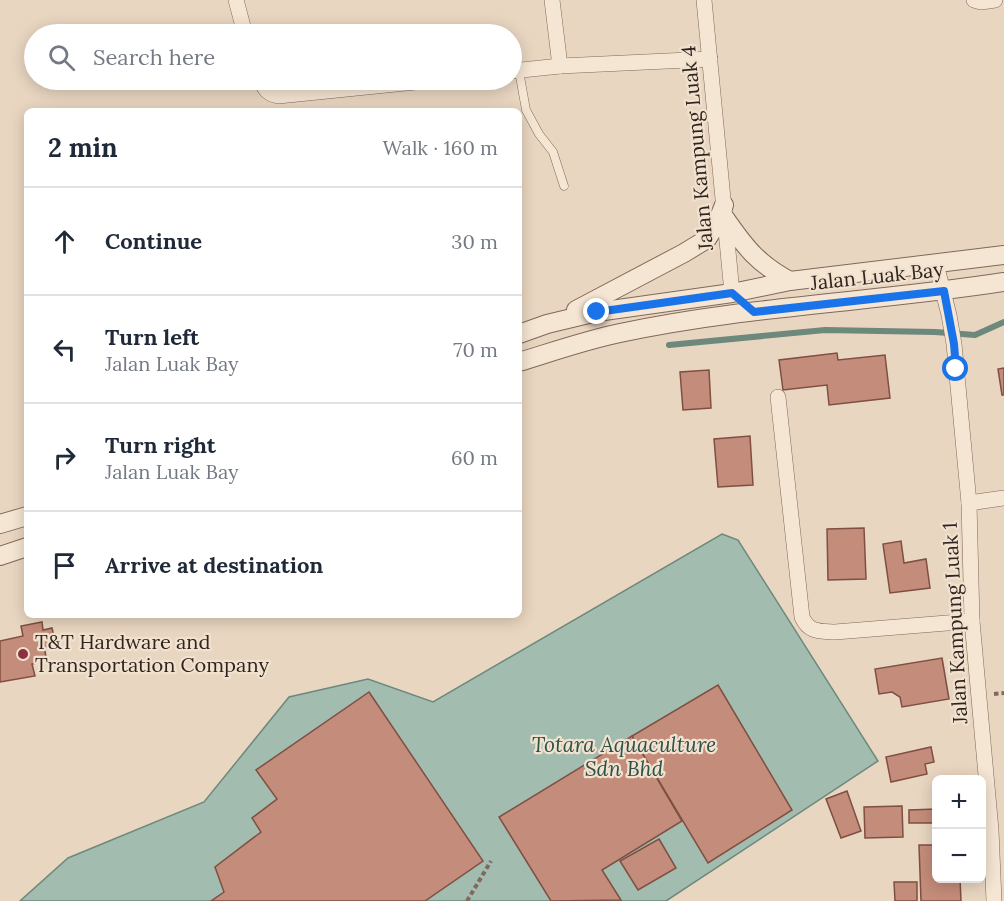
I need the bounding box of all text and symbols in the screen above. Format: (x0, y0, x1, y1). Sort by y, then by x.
search box (24, 24, 522, 90)
icon: search (45, 41, 78, 74)
text: Search here (93, 43, 215, 71)
street label: Jalan Kampung Luak 4 (675, 44, 718, 252)
text: 2 min (48, 131, 118, 164)
text: Walk · 160 m (382, 135, 498, 160)
icon: ahead (48, 225, 81, 258)
text: Continue (105, 227, 202, 255)
text: 30 m (451, 229, 498, 254)
street label: Jalan Luak Bay (808, 256, 945, 295)
route end (583, 298, 609, 324)
text: Turn left (105, 323, 199, 351)
icon: left (48, 333, 81, 366)
text: 70 m (453, 337, 498, 362)
text: Jalan Luak Bay (105, 351, 239, 376)
route start (942, 355, 968, 381)
text: Turn right (105, 431, 216, 459)
icon: right (48, 441, 81, 474)
text: 60 m (451, 445, 498, 470)
text: Jalan Luak Bay (105, 459, 239, 484)
street label: Jalan Kampung Luak 1 (937, 522, 972, 726)
icon: arrive (48, 549, 81, 582)
text: Arrive at destination (105, 551, 323, 579)
place label: T&T Hardware and Transportation Company (35, 629, 269, 677)
marker: T&T Hardware and Transportation Company (16, 647, 30, 661)
water label: Totara Aquaculture Sdn Bhd (532, 731, 716, 782)
map controls (932, 775, 986, 883)
button: + (932, 775, 986, 829)
button: − (932, 829, 986, 883)

